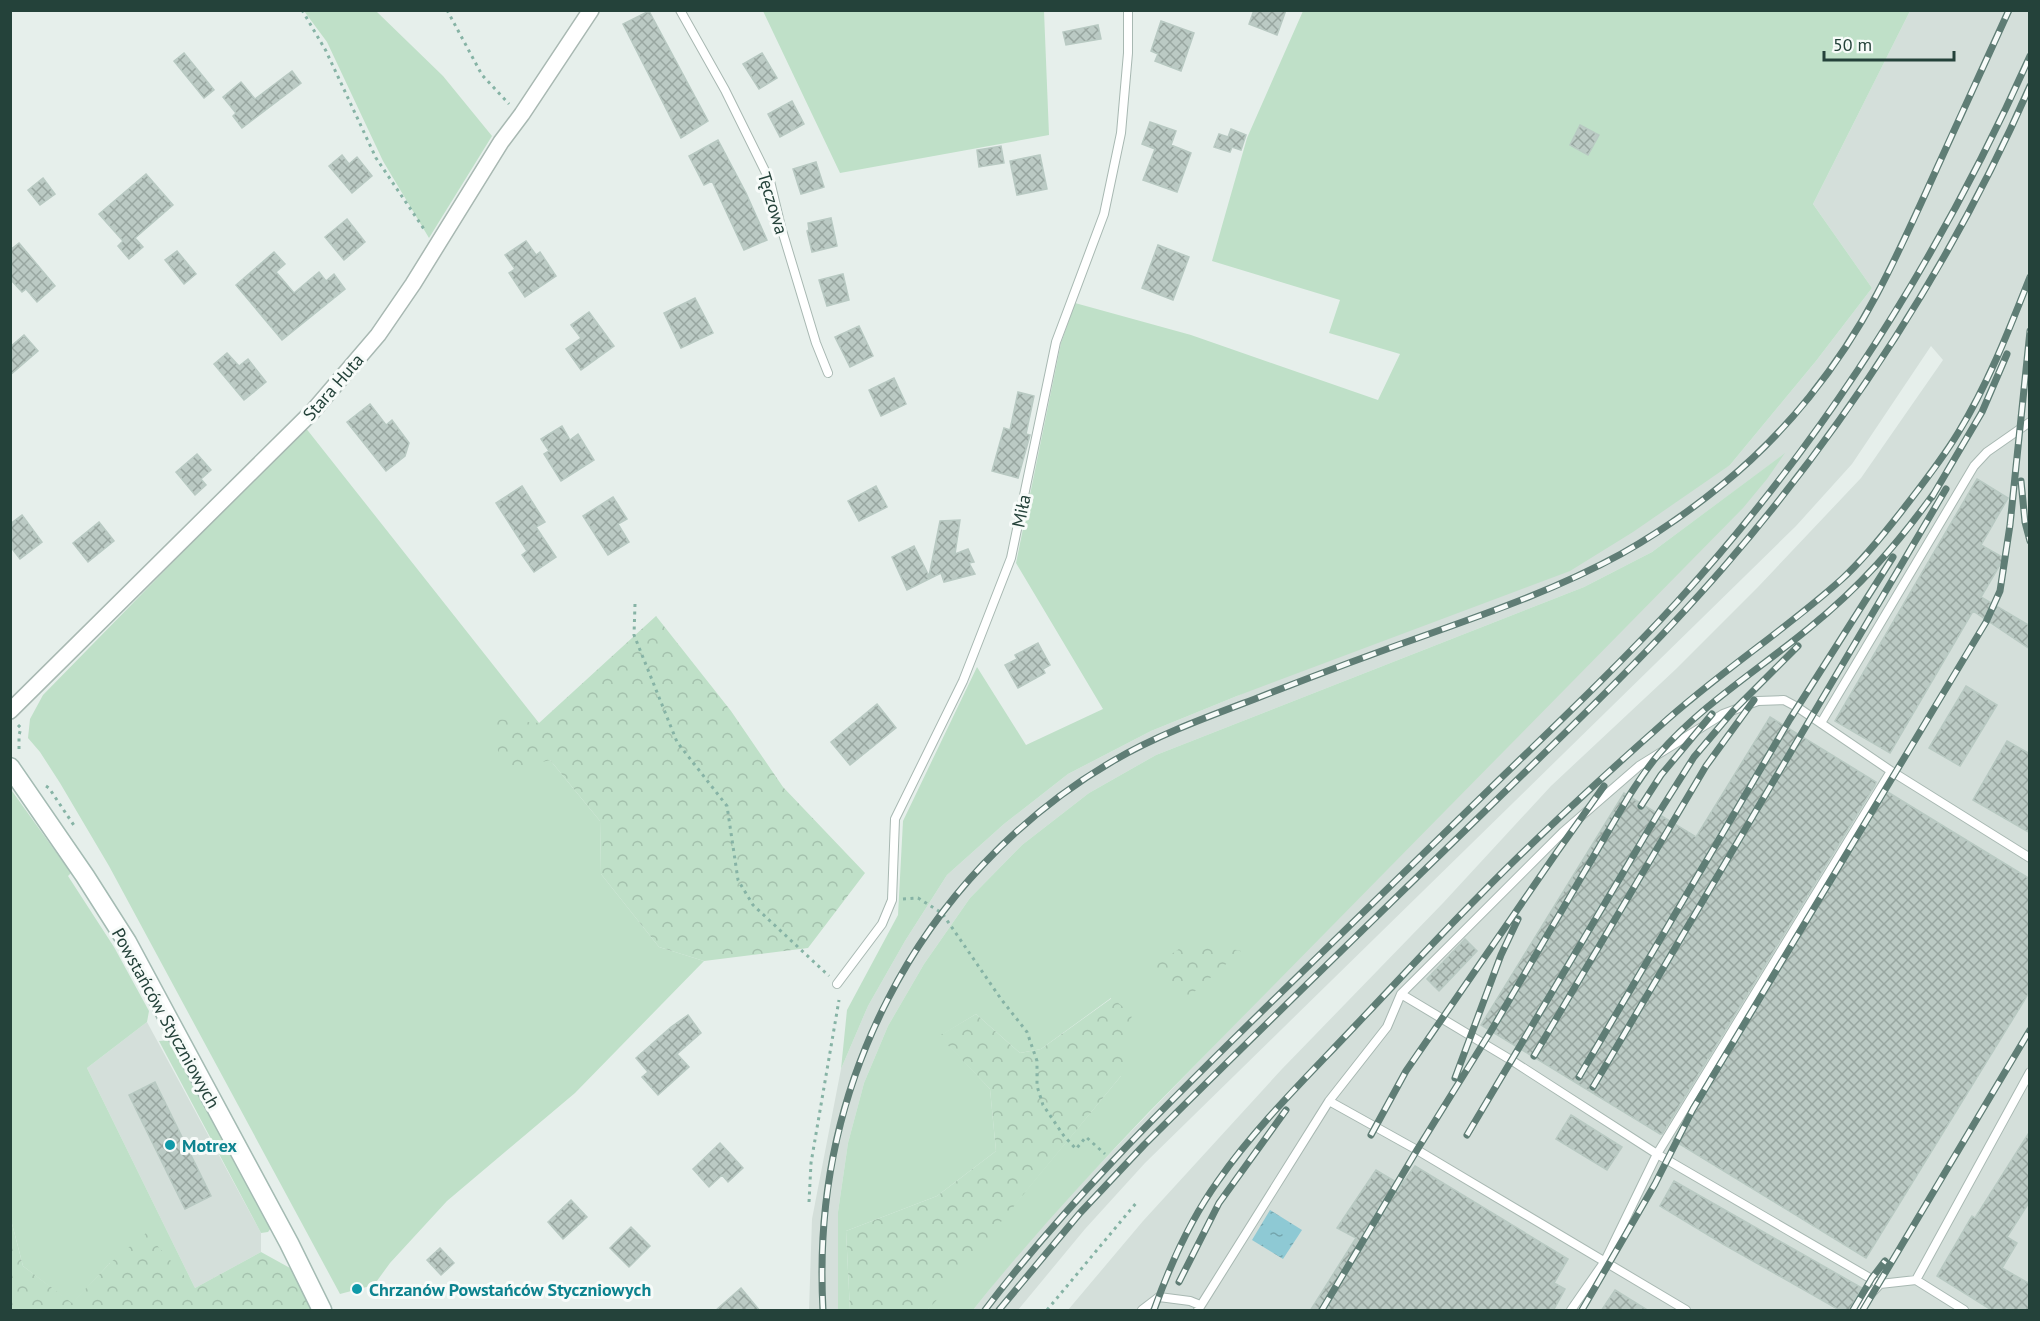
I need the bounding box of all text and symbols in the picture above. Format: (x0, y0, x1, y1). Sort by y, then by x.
scale bar (1824, 24, 1954, 62)
text: 50 m (1833, 33, 1872, 56)
street label: Tęczowa (753, 169, 793, 237)
street label: Stara Huta (298, 349, 368, 425)
street label: Miła (1006, 492, 1036, 530)
street label: Powstańców Styczniowych (107, 924, 225, 1112)
place label: Motrex (182, 1134, 237, 1157)
marker: Motrex (163, 1138, 177, 1152)
place label: Chrzanów Powstańców Styczniowych (369, 1278, 651, 1301)
marker: Chrzanów Powstańców Styczniowych (350, 1282, 364, 1296)

